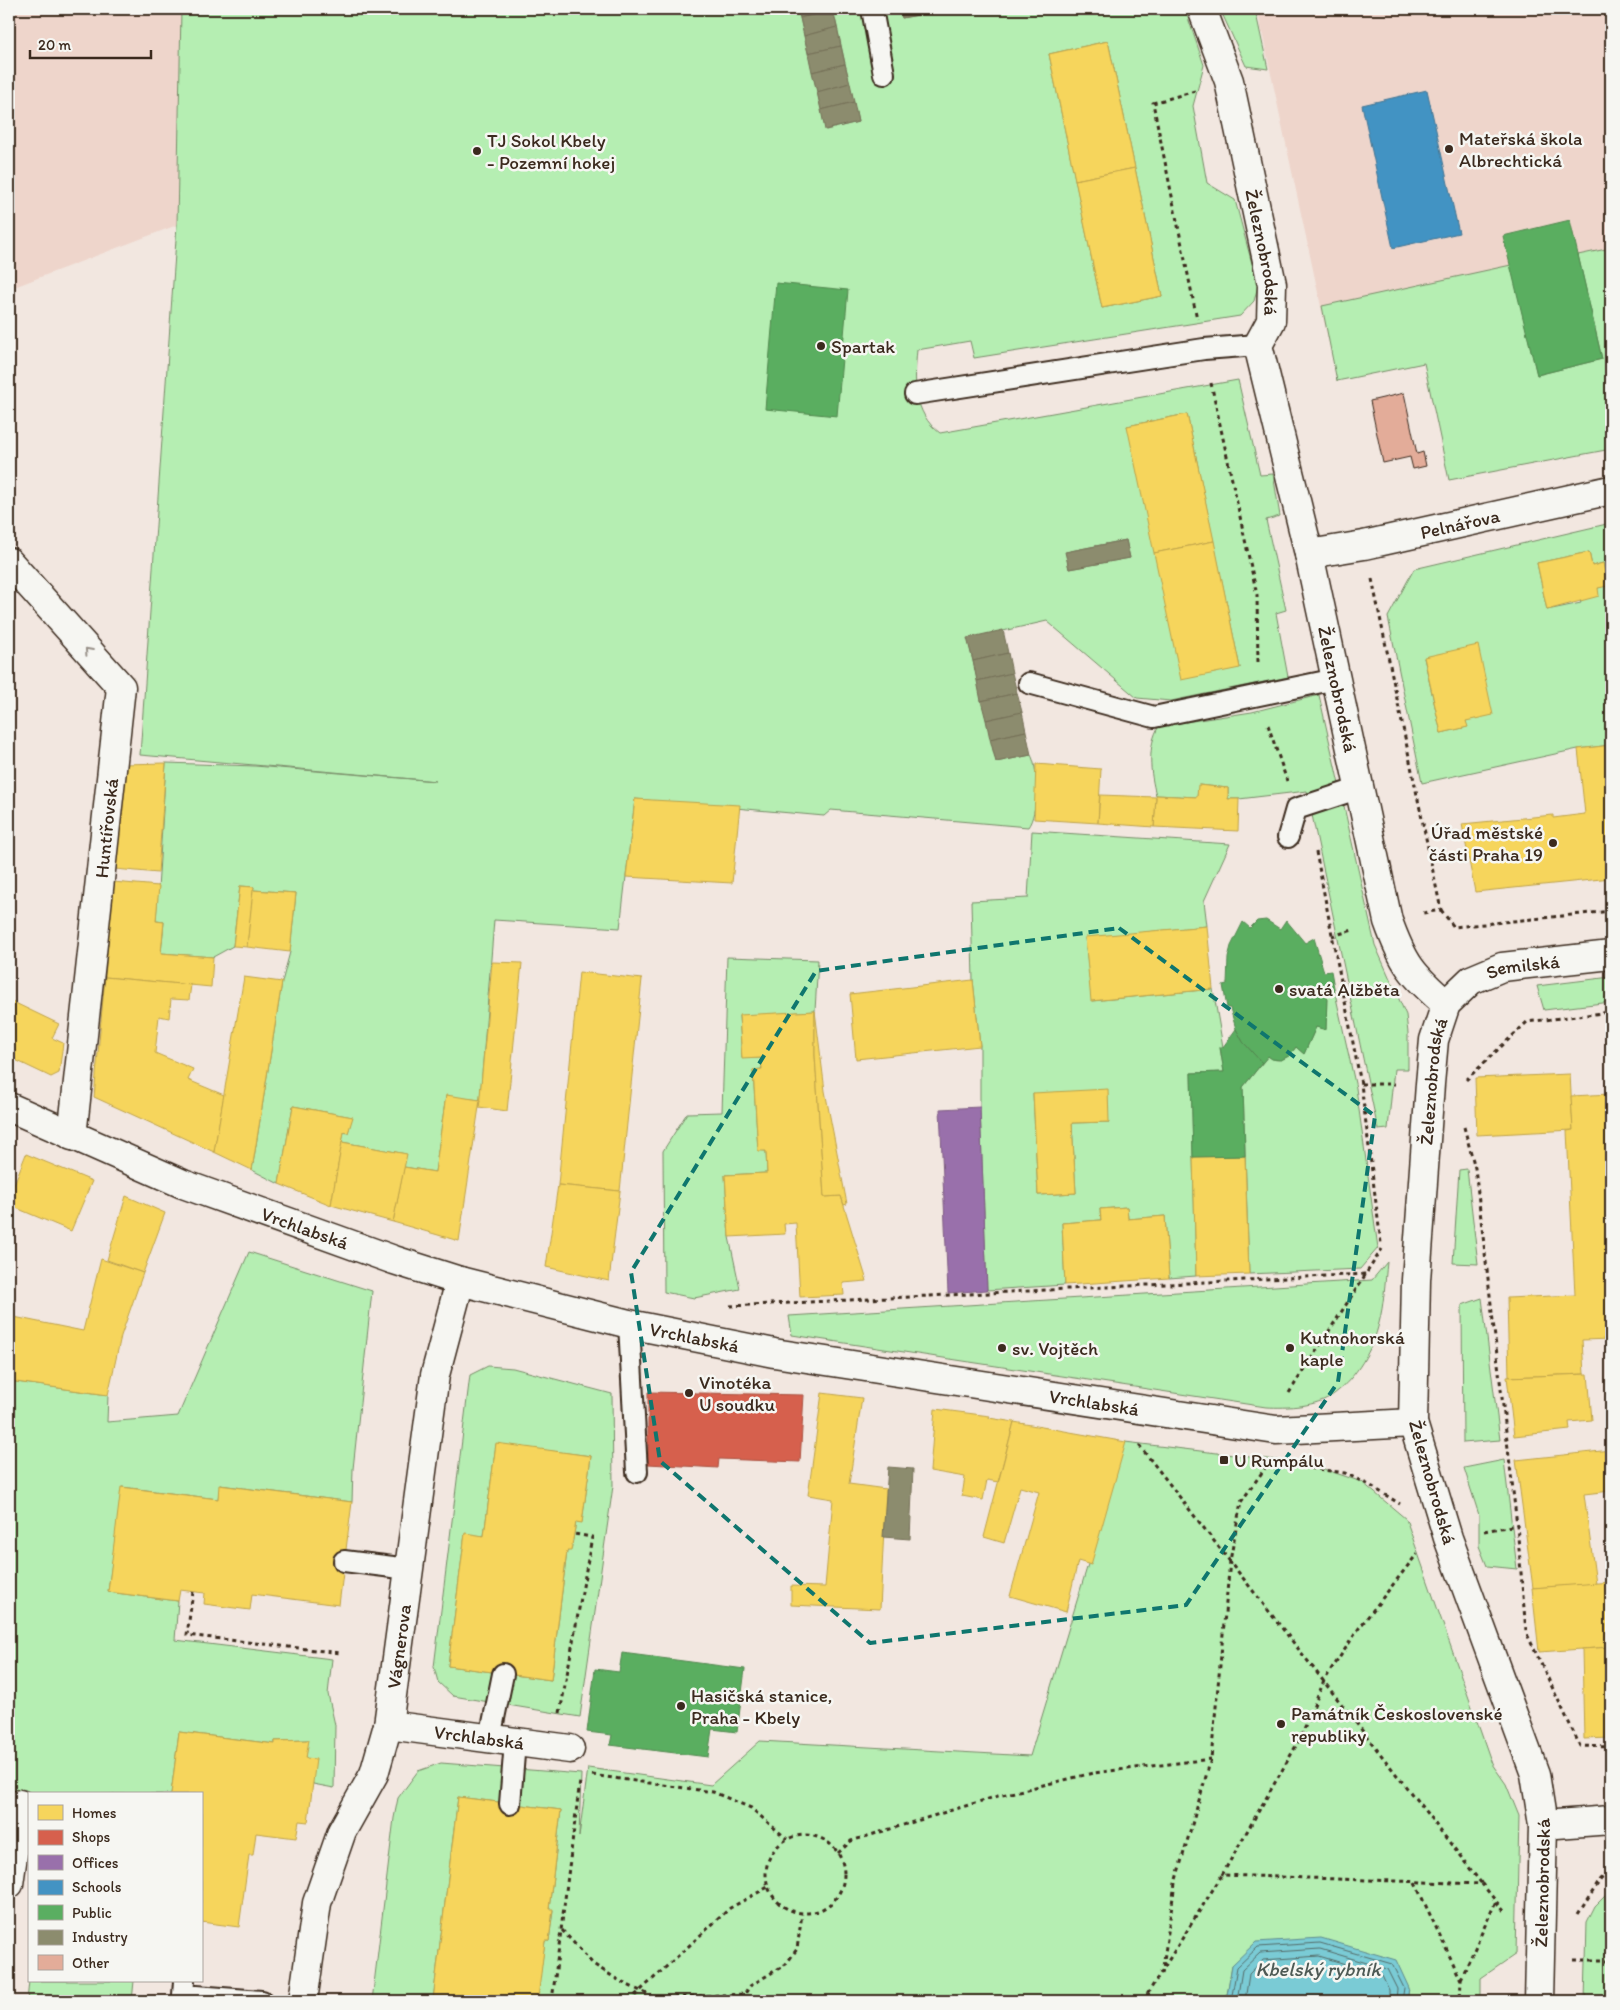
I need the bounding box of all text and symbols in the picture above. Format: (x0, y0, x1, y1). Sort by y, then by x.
scale bar (30, 28, 151, 60)
text: 20 m (38, 36, 72, 54)
place label: Mateřská škola Albrechtická (1459, 127, 1582, 172)
place label: TJ Sokol Kbely - Pozemní hokej (487, 129, 615, 174)
marker: Mateřská škola Albrechtická (1443, 143, 1455, 155)
marker: TJ Sokol Kbely - Pozemní hokej (471, 145, 483, 157)
street label: Železnobrodská (1240, 187, 1284, 316)
place label: Spartak (831, 335, 895, 358)
marker: Spartak (815, 340, 827, 352)
street label: Pelnářova (1418, 504, 1502, 544)
street label: Železnobrodská (1313, 624, 1362, 755)
one-way arrow (85, 647, 94, 656)
street label: Huntířovská (90, 777, 123, 879)
place label: Úřad městské části Praha 19 (1429, 821, 1543, 866)
marker: Úřad městské části Praha 19 (1547, 837, 1559, 849)
street label: Semilská (1483, 950, 1561, 984)
place label: svatá Alžběta (1289, 978, 1400, 1001)
marker: svatá Alžběta (1273, 983, 1285, 995)
street label: Železnobrodská (1415, 1014, 1453, 1146)
street label: Vrchlabská (258, 1202, 352, 1255)
street label: Vrchlabská (648, 1317, 741, 1358)
place label: Kutnohorská kaple (1300, 1326, 1405, 1371)
place label: sv. Vojtěch (1012, 1337, 1098, 1360)
marker: sv. Vojtěch (996, 1342, 1008, 1354)
marker: Kutnohorská kaple (1284, 1342, 1296, 1354)
place label: Vinotéka U soudku (699, 1371, 775, 1416)
street label: Vrchlabská (1047, 1384, 1141, 1421)
marker: Vinotéka U soudku (683, 1387, 695, 1399)
street label: Železnobrodská (1404, 1417, 1461, 1547)
place label: U Rumpálu (1234, 1449, 1324, 1472)
marker: U Rumpálu (1218, 1454, 1230, 1466)
street label: Vágnerova (382, 1602, 416, 1690)
place label: Hasičská stanice, Praha - Kbely (691, 1684, 832, 1729)
marker: Hasičská stanice, Praha - Kbely (675, 1700, 687, 1712)
place label: Památník Československé republiky (1291, 1702, 1503, 1747)
marker: Památník Československé republiky (1275, 1718, 1287, 1730)
street label: Vrchlabská (433, 1720, 526, 1755)
legend (28, 1792, 202, 1982)
text: Homes (72, 1804, 117, 1822)
street label: Železnobrodská (1529, 1817, 1555, 1948)
text: Shops (72, 1828, 111, 1846)
text: Offices (72, 1854, 119, 1872)
text: Schools (72, 1878, 122, 1896)
text: Public (72, 1904, 112, 1922)
text: Industry (72, 1928, 128, 1946)
text: Other (72, 1954, 109, 1972)
water label: Kbelský rybník (1255, 1957, 1382, 1981)

